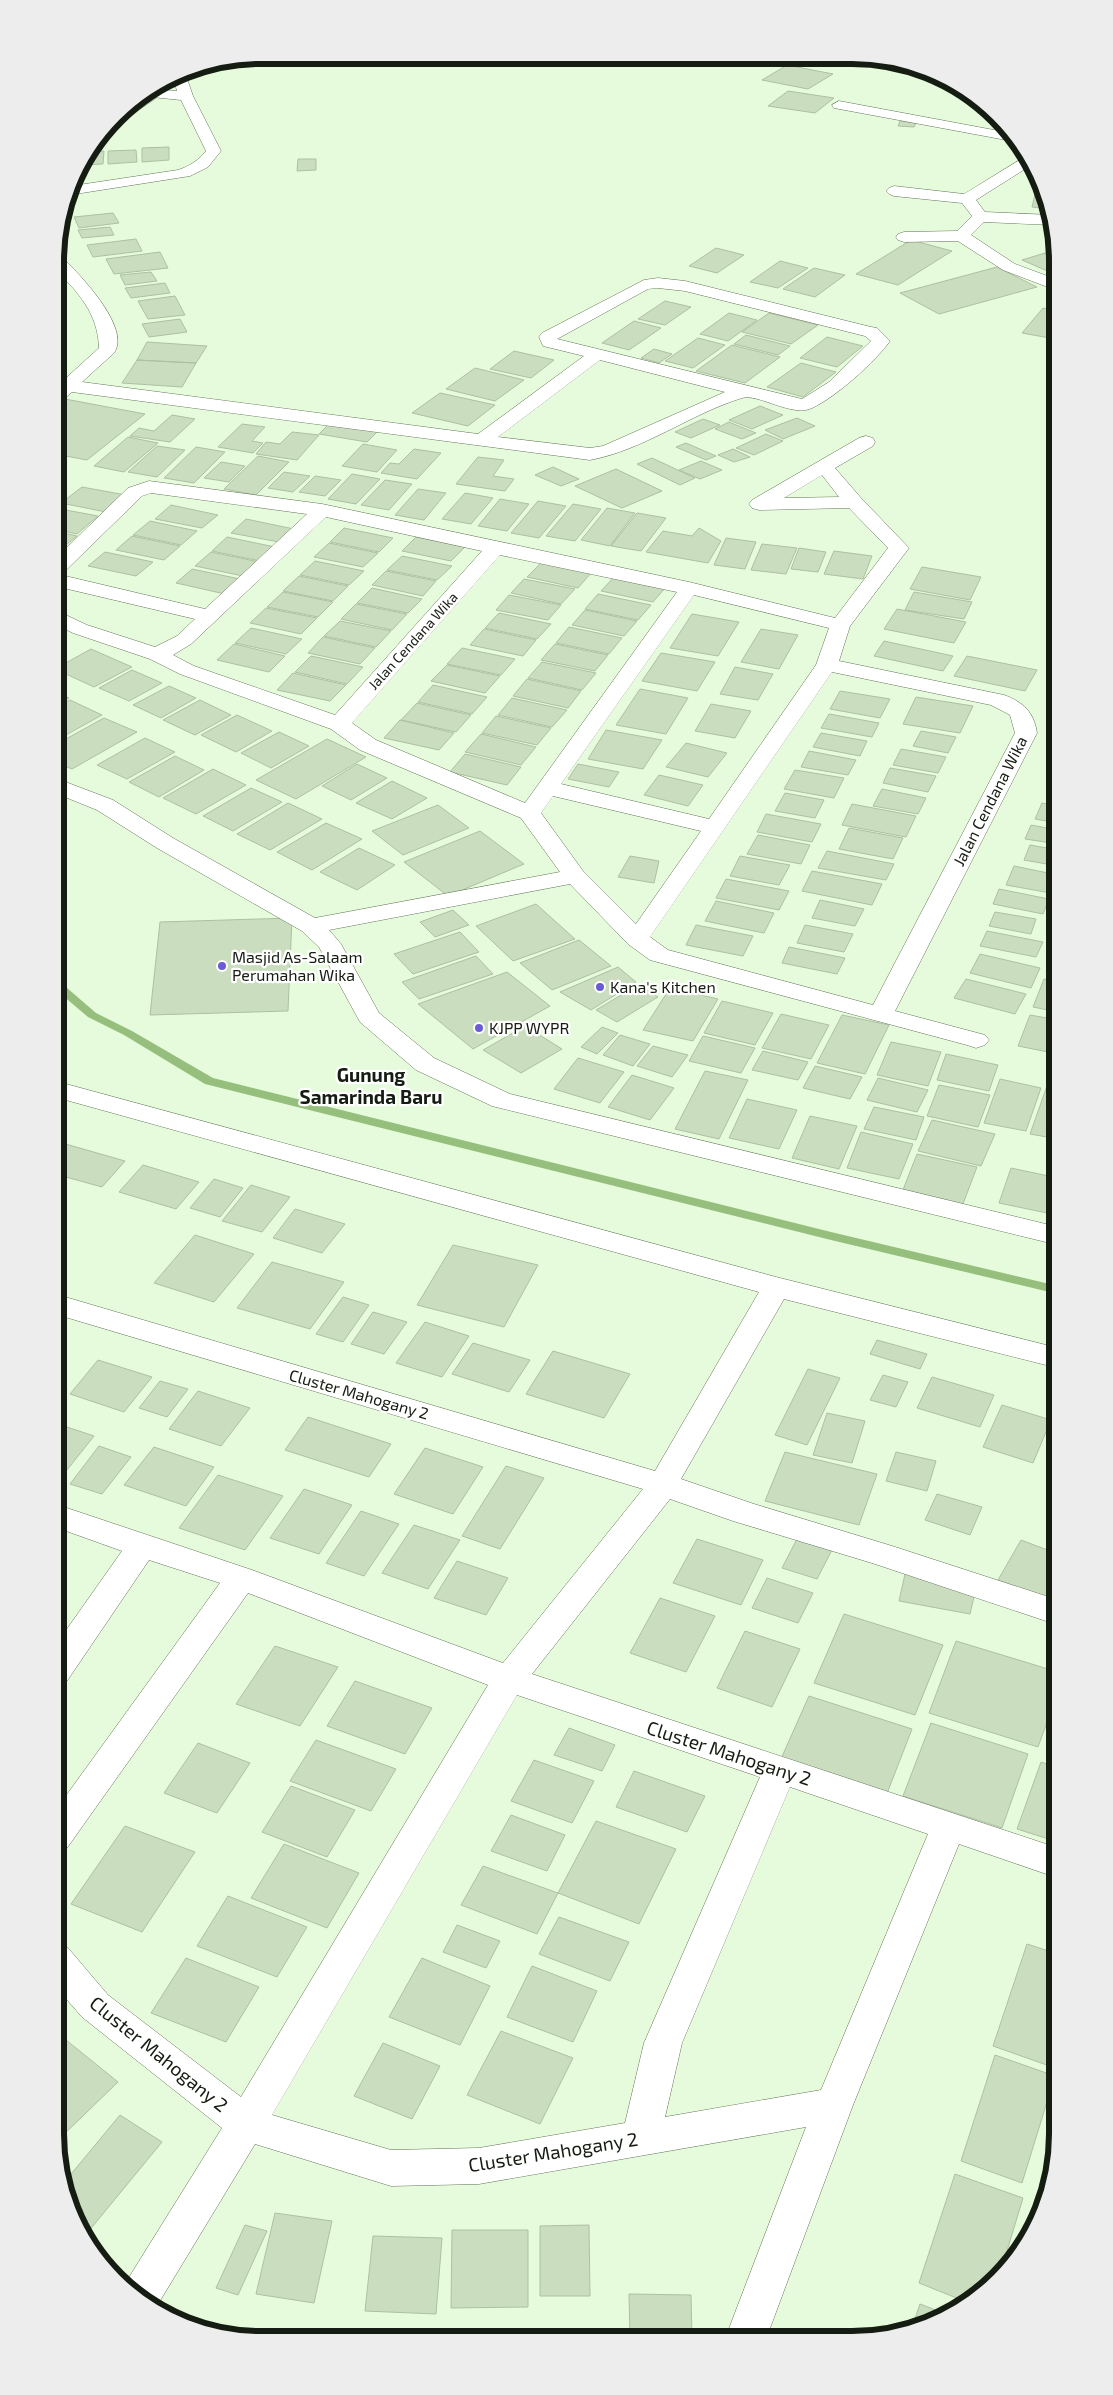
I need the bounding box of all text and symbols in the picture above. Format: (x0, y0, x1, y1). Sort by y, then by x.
street label: Jalan Cendana Wika (364, 588, 461, 693)
street label: Jalan Cendana Wika (949, 733, 1031, 869)
place label: Masjid As-Salaam Perumahan Wika (232, 947, 362, 984)
marker: Masjid As-Salaam Perumahan Wika (216, 960, 228, 972)
place label: Kana's Kitchen (610, 977, 716, 996)
marker: Kana's Kitchen (594, 981, 606, 993)
place label: KJPP WYPR (489, 1018, 570, 1037)
marker: KJPP WYPR (473, 1022, 485, 1034)
district label: Gunung Samarinda Baru (300, 1063, 442, 1108)
street label: Cluster Mahogany 2 (287, 1365, 431, 1423)
street label: Cluster Mahogany 2 (644, 1715, 814, 1790)
street label: Cluster Mahogany 2 (86, 1991, 233, 2116)
street label: Cluster Mahogany 2 (467, 2127, 639, 2176)

